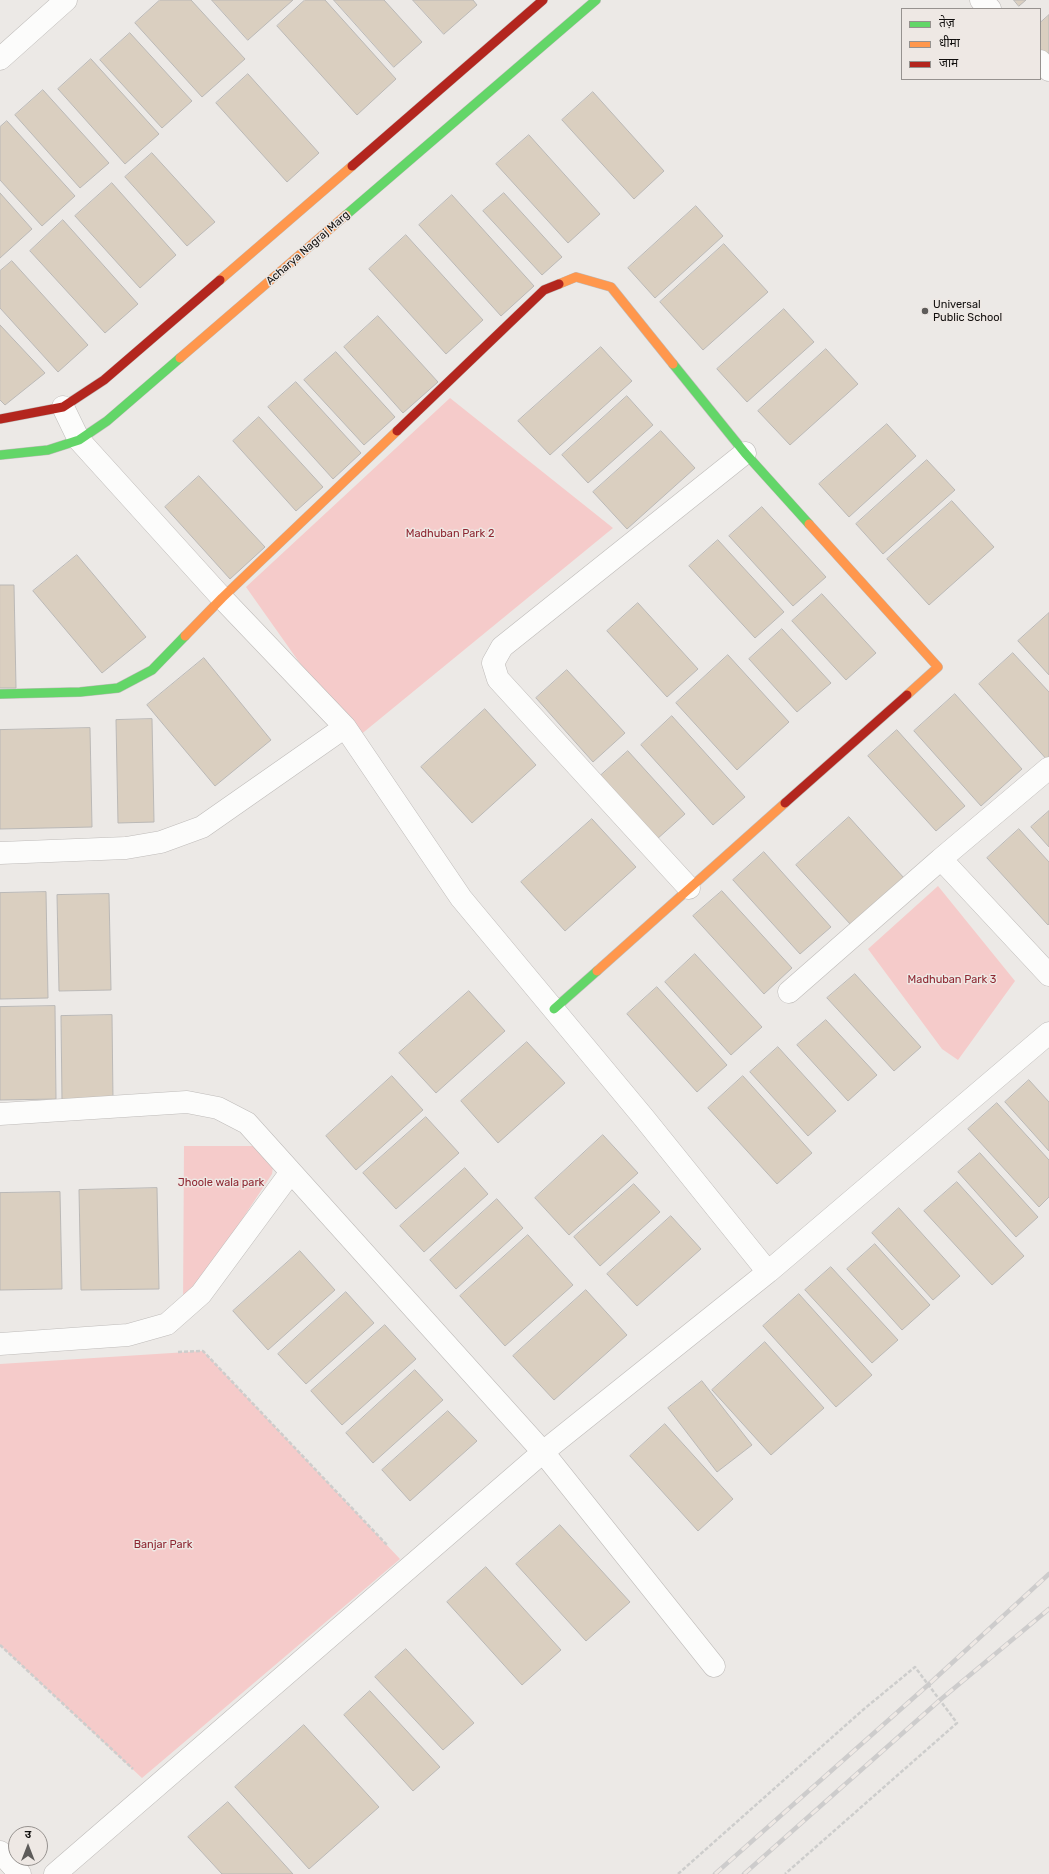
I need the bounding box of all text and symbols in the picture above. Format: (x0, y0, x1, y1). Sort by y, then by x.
legend (901, 8, 1041, 80)
text: तेज़ (939, 16, 955, 30)
text: धीमा (939, 36, 960, 50)
text: जाम (939, 56, 958, 70)
street label: Acharya Nagraj Marg (264, 208, 352, 288)
place label: Universal Public School (933, 298, 1002, 324)
marker: Universal Public School (920, 306, 930, 316)
park label: Madhuban Park 2 (406, 527, 494, 541)
park label: Madhuban Park 3 (908, 973, 996, 987)
park label: Jhoole wala park (178, 1176, 264, 1190)
park label: Banjar Park (134, 1538, 192, 1552)
north arrow (8, 1826, 48, 1866)
text: उ (25, 1828, 31, 1841)

